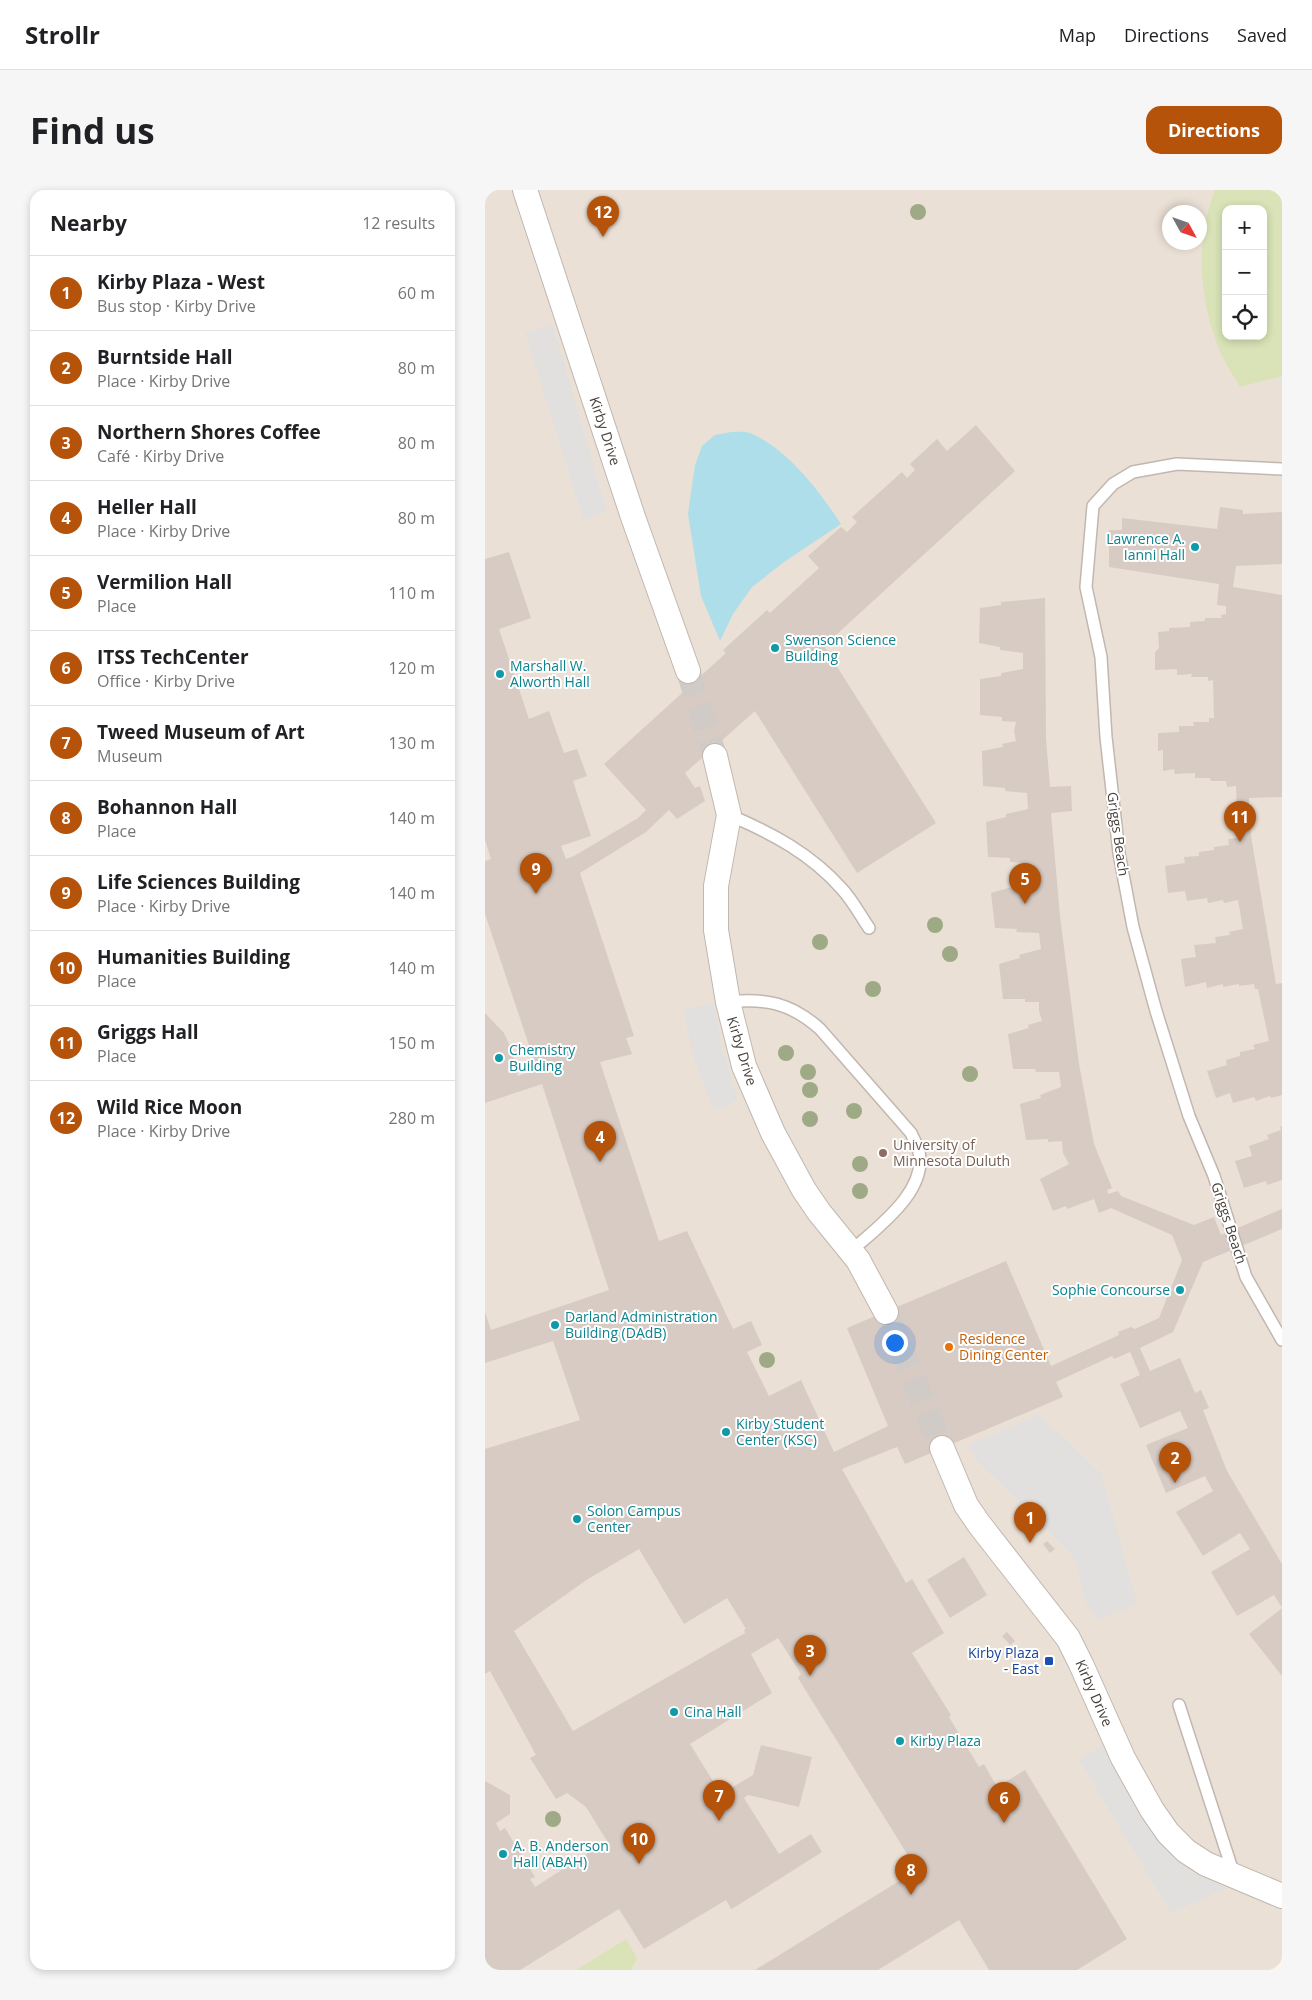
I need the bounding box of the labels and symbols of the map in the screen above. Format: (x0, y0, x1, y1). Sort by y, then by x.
pin: 12 (587, 196, 619, 237)
north arrow (1162, 205, 1207, 250)
street label: Kirby Drive (585, 394, 626, 468)
place label: Lawrence A. Ianni Hall (1106, 529, 1185, 564)
marker: Lawrence A. Ianni Hall (1189, 541, 1201, 553)
place label: Swenson Science Building (785, 630, 896, 665)
marker: Swenson Science Building (769, 642, 781, 654)
place label: Marshall W. Alworth Hall (510, 656, 590, 691)
marker: Marshall W. Alworth Hall (494, 668, 506, 680)
street label: Griggs Beach (1103, 791, 1134, 877)
pin: 11 (1224, 801, 1256, 842)
pin: 9 (520, 853, 552, 894)
pin: 5 (1009, 863, 1041, 904)
street label: Kirby Drive (723, 1014, 762, 1088)
place label: Chemistry Building (509, 1040, 576, 1075)
marker: Chemistry Building (493, 1052, 505, 1064)
pin: 4 (584, 1121, 616, 1162)
place label: University of Minnesota Duluth (893, 1135, 1010, 1170)
marker: University of Minnesota Duluth (877, 1147, 889, 1159)
street label: Griggs Beach (1207, 1180, 1252, 1266)
place label: Sophie Concourse (1052, 1280, 1170, 1299)
marker: Sophie Concourse (1174, 1284, 1186, 1296)
place label: Darland Administration Building (DAdB) (565, 1307, 718, 1342)
marker: Darland Administration Building (DAdB) (549, 1319, 561, 1331)
place label: Residence Dining Center (959, 1329, 1049, 1364)
your location (882, 1330, 908, 1356)
marker: Residence Dining Center (943, 1341, 955, 1353)
place label: Kirby Student Center (KSC) (736, 1414, 824, 1449)
marker: Kirby Student Center (KSC) (720, 1426, 732, 1438)
pin: 2 (1159, 1442, 1191, 1483)
place label: Solon Campus Center (587, 1501, 681, 1536)
pin: 1 (1014, 1502, 1046, 1543)
marker: Solon Campus Center (571, 1513, 583, 1525)
pin: 3 (794, 1635, 826, 1676)
place label: Kirby Plaza - East (968, 1643, 1039, 1678)
marker: Kirby Plaza - East (1043, 1655, 1055, 1667)
street label: Kirby Drive (1071, 1656, 1118, 1729)
place label: Cina Hall (684, 1702, 742, 1721)
marker: Cina Hall (668, 1706, 680, 1718)
place label: Kirby Plaza (910, 1731, 981, 1750)
marker: Kirby Plaza (894, 1735, 906, 1747)
pin: 7 (703, 1780, 735, 1821)
pin: 6 (988, 1782, 1020, 1823)
pin: 10 (623, 1823, 655, 1864)
place label: A. B. Anderson Hall (ABAH) (513, 1836, 609, 1871)
marker: A. B. Anderson Hall (ABAH) (497, 1848, 509, 1860)
pin: 8 (895, 1854, 927, 1895)

